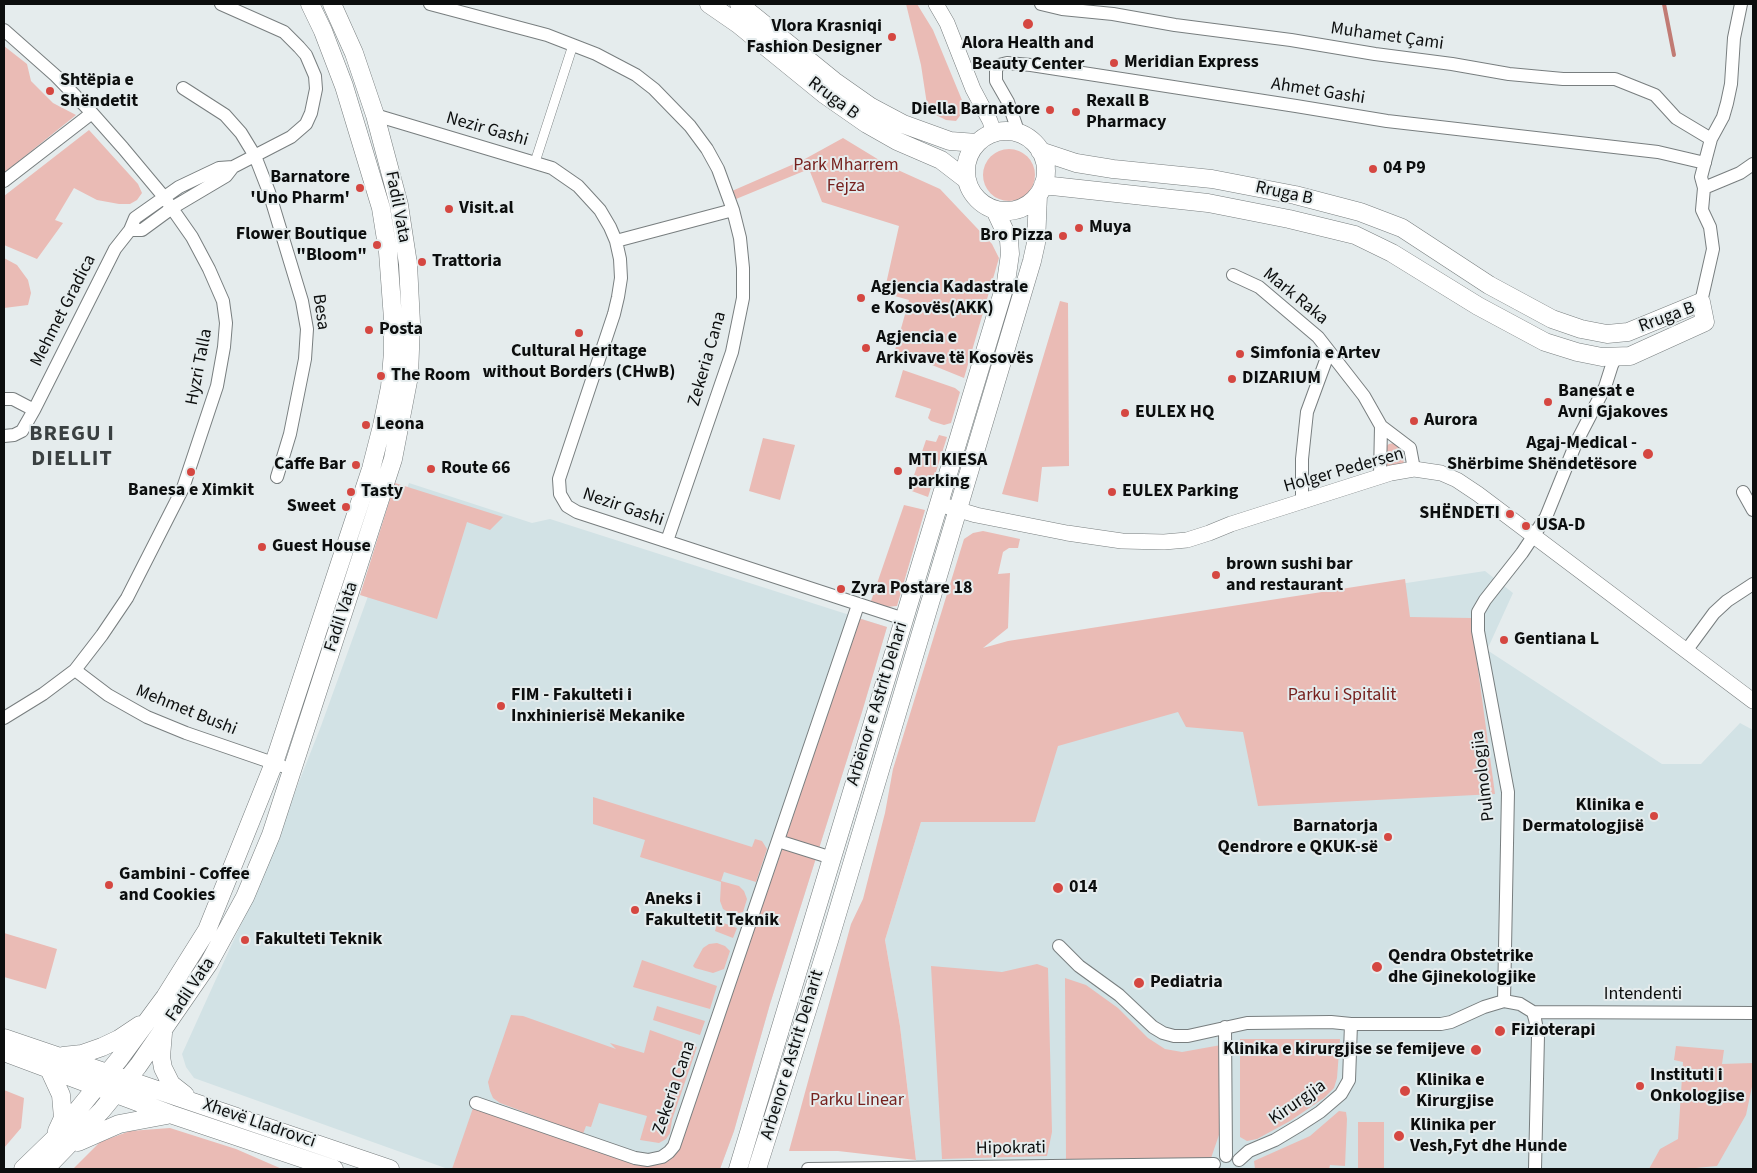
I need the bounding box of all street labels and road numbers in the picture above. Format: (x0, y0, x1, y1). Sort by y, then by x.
street label: Muhamet Çami (1329, 18, 1445, 56)
street label: Rruga B (803, 73, 863, 125)
street label: Ahmet Gashi (1269, 74, 1367, 110)
street label: Nezir Gashi (443, 108, 531, 152)
street label: Fadil Vata (379, 169, 415, 245)
street label: Rruga B (1253, 177, 1315, 211)
street label: Mehmet Gradica (27, 251, 101, 371)
street label: Mark Raka (1258, 264, 1332, 330)
street label: Besa (307, 293, 333, 331)
street label: Rruga B (1636, 298, 1698, 338)
street label: Zekeria Cana (684, 309, 732, 409)
street label: Hyzri Talla (182, 327, 218, 407)
street label: Holger Pedersen (1282, 444, 1406, 498)
street label: Nezir Gashi (580, 484, 666, 532)
street label: Fadil Vata (321, 579, 363, 655)
street label: Arbënor e Astrit Dehari (843, 619, 913, 789)
street label: Mehmet Bushi (132, 681, 240, 741)
street label: Pulmologjia (1468, 729, 1500, 823)
street label: Fadil Vata (162, 954, 220, 1026)
street label: Arbenor e Astrit Deharit (757, 968, 829, 1142)
street label: Intendenti (1604, 984, 1682, 1006)
street label: Zekeria Cana (649, 1038, 701, 1138)
street label: Kirurgjia (1265, 1076, 1331, 1130)
street label: Xhevë Lladrovci (200, 1095, 318, 1153)
street label: Hipokrati (976, 1138, 1046, 1160)

